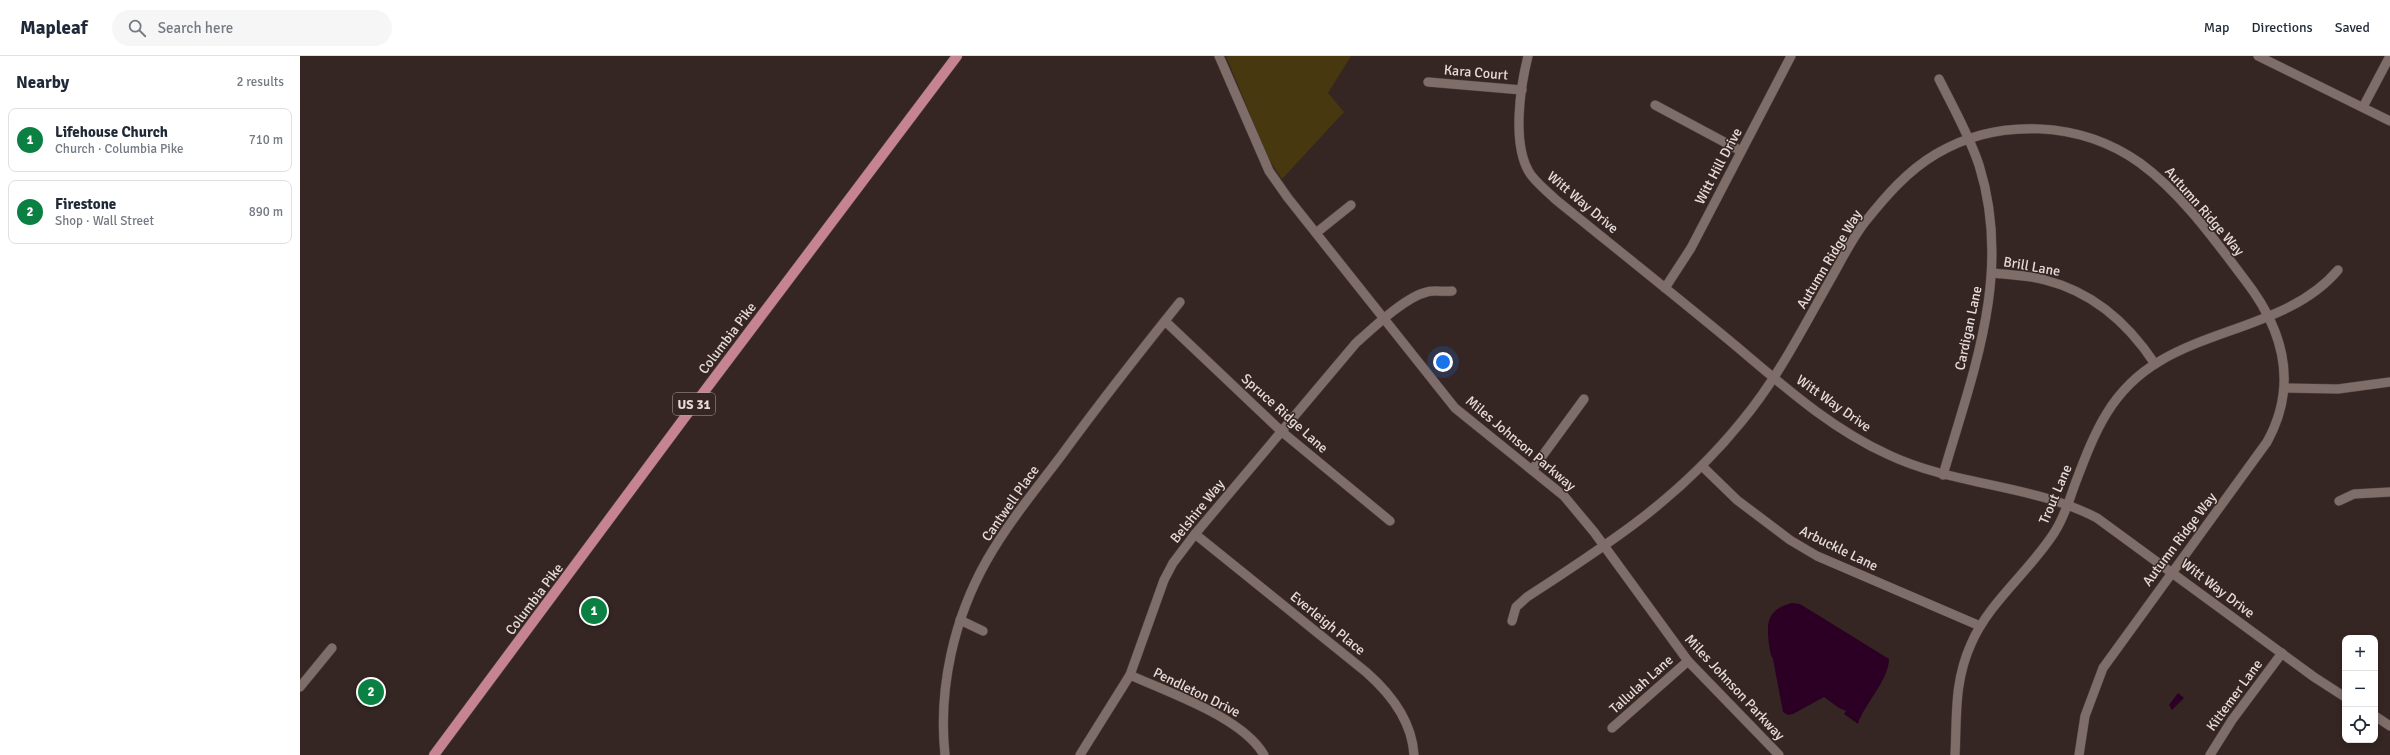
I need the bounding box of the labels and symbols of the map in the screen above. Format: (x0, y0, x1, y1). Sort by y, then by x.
street label: Kara Court (1443, 61, 1509, 84)
street label: Witt Hill Drive (1691, 125, 1746, 207)
street label: Autumn Ridge Way (2161, 163, 2248, 260)
street label: Witt Way Drive (1544, 168, 1622, 237)
street label: Autumn Ridge Way (1793, 206, 1866, 312)
street label: Brill Lane (2002, 253, 2062, 280)
street label: Cardigan Lane (1951, 284, 1986, 372)
street label: Columbia Pike (695, 299, 760, 377)
your location (1433, 352, 1453, 372)
street label: Spruce Ridge Lane (1238, 370, 1331, 457)
street label: Witt Way Drive (1793, 371, 1875, 436)
street label: Miles Johnson Parkway (1462, 392, 1580, 495)
road number: US 31 (673, 393, 715, 415)
street label: Cantwell Place (978, 462, 1043, 545)
street label: Trout Lane (2035, 462, 2076, 526)
street label: Belshire Way (1167, 476, 1228, 547)
street label: Autumn Ridge Way (2139, 489, 2220, 589)
street label: Arbuckle Lane (1797, 522, 1881, 575)
street label: Witt Way Drive (2178, 555, 2258, 622)
street label: Columbia Pike (502, 560, 567, 638)
street label: Everleigh Place (1287, 588, 1369, 659)
pin: 1 (581, 596, 607, 626)
street label: Miles Johnson Parkway (1681, 631, 1788, 744)
street label: Tallulah Lane (1606, 651, 1677, 717)
street label: Kittemer Lane (2203, 656, 2266, 734)
street label: Pendleton Drive (1151, 664, 1243, 721)
pin: 2 (358, 677, 384, 707)

